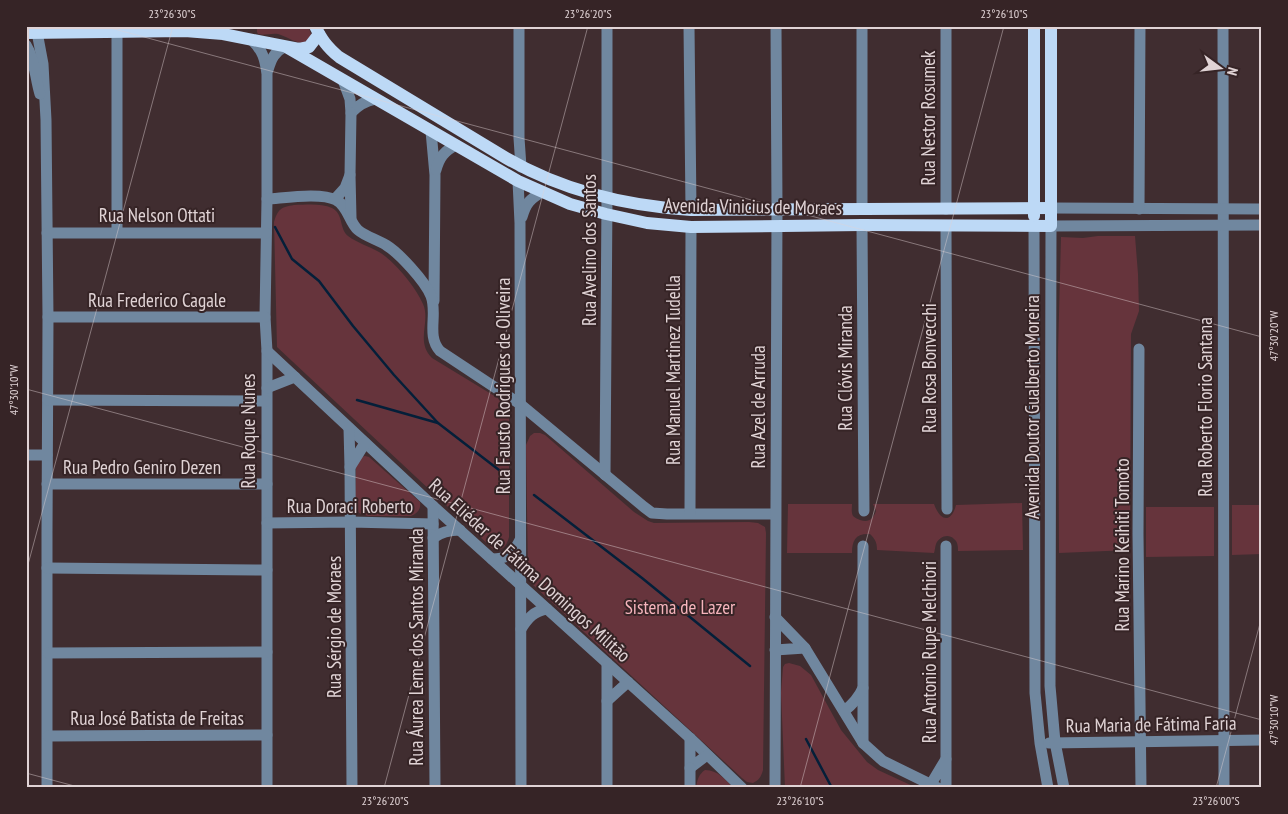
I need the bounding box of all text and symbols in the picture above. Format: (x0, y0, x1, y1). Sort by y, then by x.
text: 23°26'30"S (148, 6, 196, 21)
text: 23°26'20"S (564, 6, 612, 21)
text: 23°26'10"S (980, 6, 1028, 21)
north arrow (1196, 42, 1246, 92)
street label: Rua Nestor Rosumek (916, 50, 940, 185)
text: N (1223, 65, 1242, 77)
street label: Rua Avelino dos Santos (577, 174, 601, 326)
street label: Avenida Vinicius de Moraes (664, 192, 842, 220)
street label: Rua Nelson Ottati (99, 203, 215, 227)
street label: Rua Manuel Martinez Tudella (661, 275, 685, 465)
street label: Rua Fausto Rodrigues de Oliveira (491, 278, 515, 494)
street label: Rua Frederico Cagale (88, 288, 226, 312)
street label: Avenida Doutor Gualberto Moreira (1020, 295, 1044, 519)
street label: Rua Rosa Bonvecchi (917, 303, 941, 433)
street label: Rua Clóvis Miranda (833, 305, 857, 431)
text: 47°30'20"W (1266, 311, 1281, 361)
street label: Rua Roberto Florio Santana (1193, 317, 1217, 497)
street label: Rua Azel de Arruda (746, 345, 770, 469)
text: 47°30'10"W (6, 365, 21, 415)
street label: Rua Roque Nunes (236, 374, 260, 489)
street label: Rua Pedro Geniro Dezen (63, 455, 221, 479)
street label: Rua Marino Keihiti Tomoto (1110, 458, 1134, 632)
street label: Rua Eliéder de Fátima Domingos Militão (424, 473, 636, 667)
street label: Rua Doraci Roberto (287, 494, 413, 518)
street label: Rua Áurea Leme dos Santos Miranda (404, 528, 428, 766)
street label: Rua Sérgio de Moraes (322, 556, 346, 698)
street label: Rua Antonio Rupe Melchiori (917, 561, 941, 743)
park label: Sistema de Lazer (625, 595, 736, 619)
text: 47°30'10"W (1266, 695, 1281, 745)
street label: Rua José Batista de Freitas (70, 706, 244, 730)
street label: Rua Maria de Fátima Faria (1065, 711, 1237, 737)
text: 23°26'20"S (361, 793, 409, 808)
text: 23°26'10"S (776, 793, 824, 808)
text: 23°26'00"S (1192, 793, 1240, 808)

